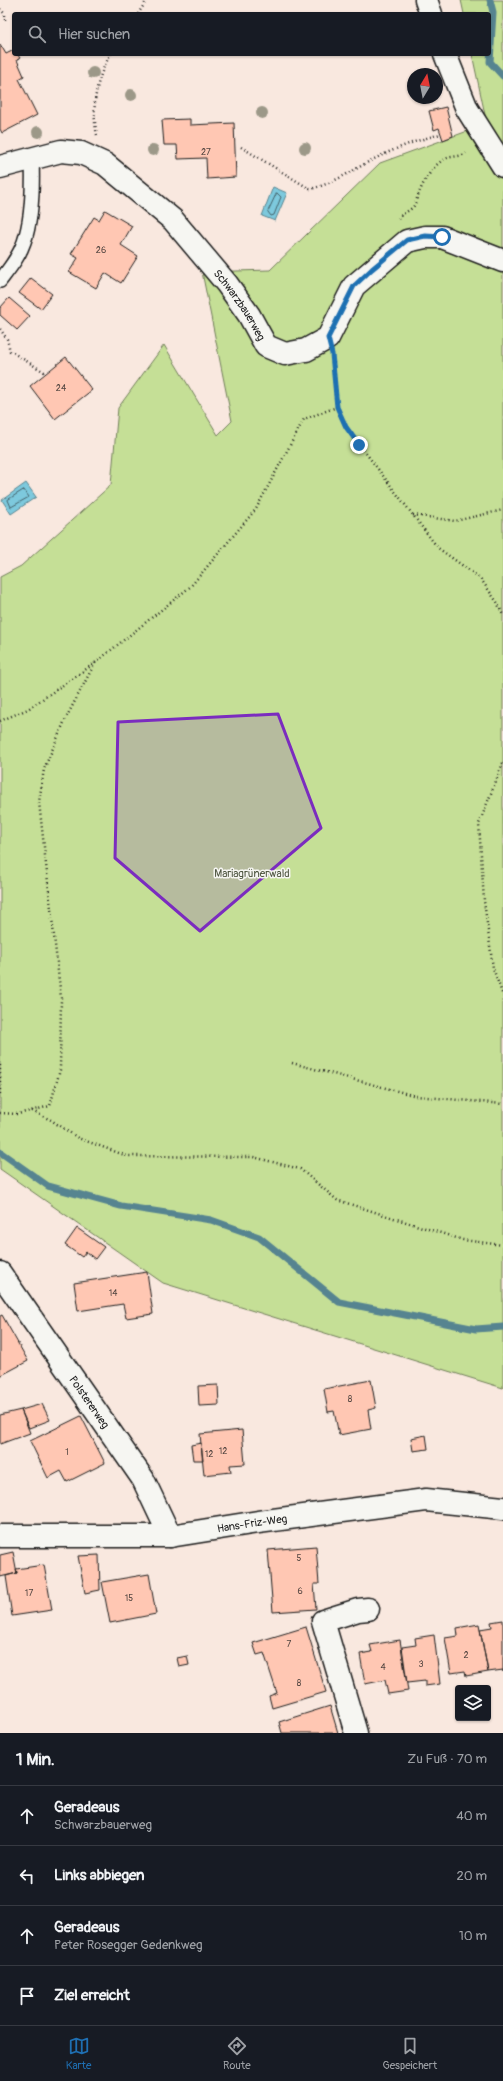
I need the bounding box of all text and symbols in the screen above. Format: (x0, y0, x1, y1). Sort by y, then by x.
search box (12, 12, 491, 56)
icon: search (26, 23, 48, 45)
text: Hier suchen (58, 25, 130, 44)
north arrow (407, 68, 443, 104)
house number: 27 (201, 147, 211, 158)
route start (433, 228, 451, 246)
house number: 26 (96, 245, 106, 256)
street label: Schwarzbauerweg (211, 267, 268, 343)
house number: 24 (56, 383, 67, 394)
route end (350, 436, 368, 454)
park label: Mariagrünerwald (214, 867, 290, 880)
house number: 14 (109, 1288, 118, 1299)
street label: Polstererweg (67, 1373, 113, 1431)
house number: 8 (348, 1394, 353, 1405)
house number: 12 (219, 1446, 227, 1457)
house number: 1 (65, 1447, 69, 1458)
house number: 12 (205, 1449, 213, 1460)
street label: Hans-Friz-Weg (216, 1512, 288, 1535)
house number: 5 (297, 1553, 302, 1564)
house number: 6 (297, 1586, 303, 1597)
house number: 17 (25, 1588, 33, 1599)
house number: 15 (125, 1593, 133, 1604)
house number: 7 (287, 1639, 292, 1650)
house number: 2 (463, 1650, 469, 1661)
house number: 3 (418, 1659, 424, 1670)
house number: 4 (380, 1662, 386, 1673)
house number: 8 (297, 1678, 302, 1689)
map controls (455, 1685, 491, 1721)
button: layers (455, 1685, 491, 1721)
text: 1 Min. (16, 1749, 55, 1770)
text: Zu Fuß · 70 m (407, 1751, 487, 1767)
text: Geradeaus (54, 1798, 120, 1817)
icon: ahead (16, 1805, 38, 1827)
text: 40 m (456, 1808, 487, 1824)
text: Schwarzbauerweg (54, 1817, 152, 1833)
icon: left (16, 1865, 38, 1887)
text: Links abbiegen (54, 1866, 145, 1885)
text: 20 m (456, 1868, 487, 1884)
text: Geradeaus (54, 1918, 120, 1937)
icon: ahead (16, 1925, 38, 1947)
text: 10 m (459, 1928, 487, 1944)
text: Peter Rosegger Gedenkweg (54, 1937, 203, 1953)
icon: arrive (16, 1985, 38, 2007)
text: Ziel erreicht (54, 1986, 130, 2005)
tab: Karte (66, 2035, 91, 2072)
tab: Route (223, 2035, 251, 2072)
tab: Gespeichert (382, 2035, 437, 2072)

